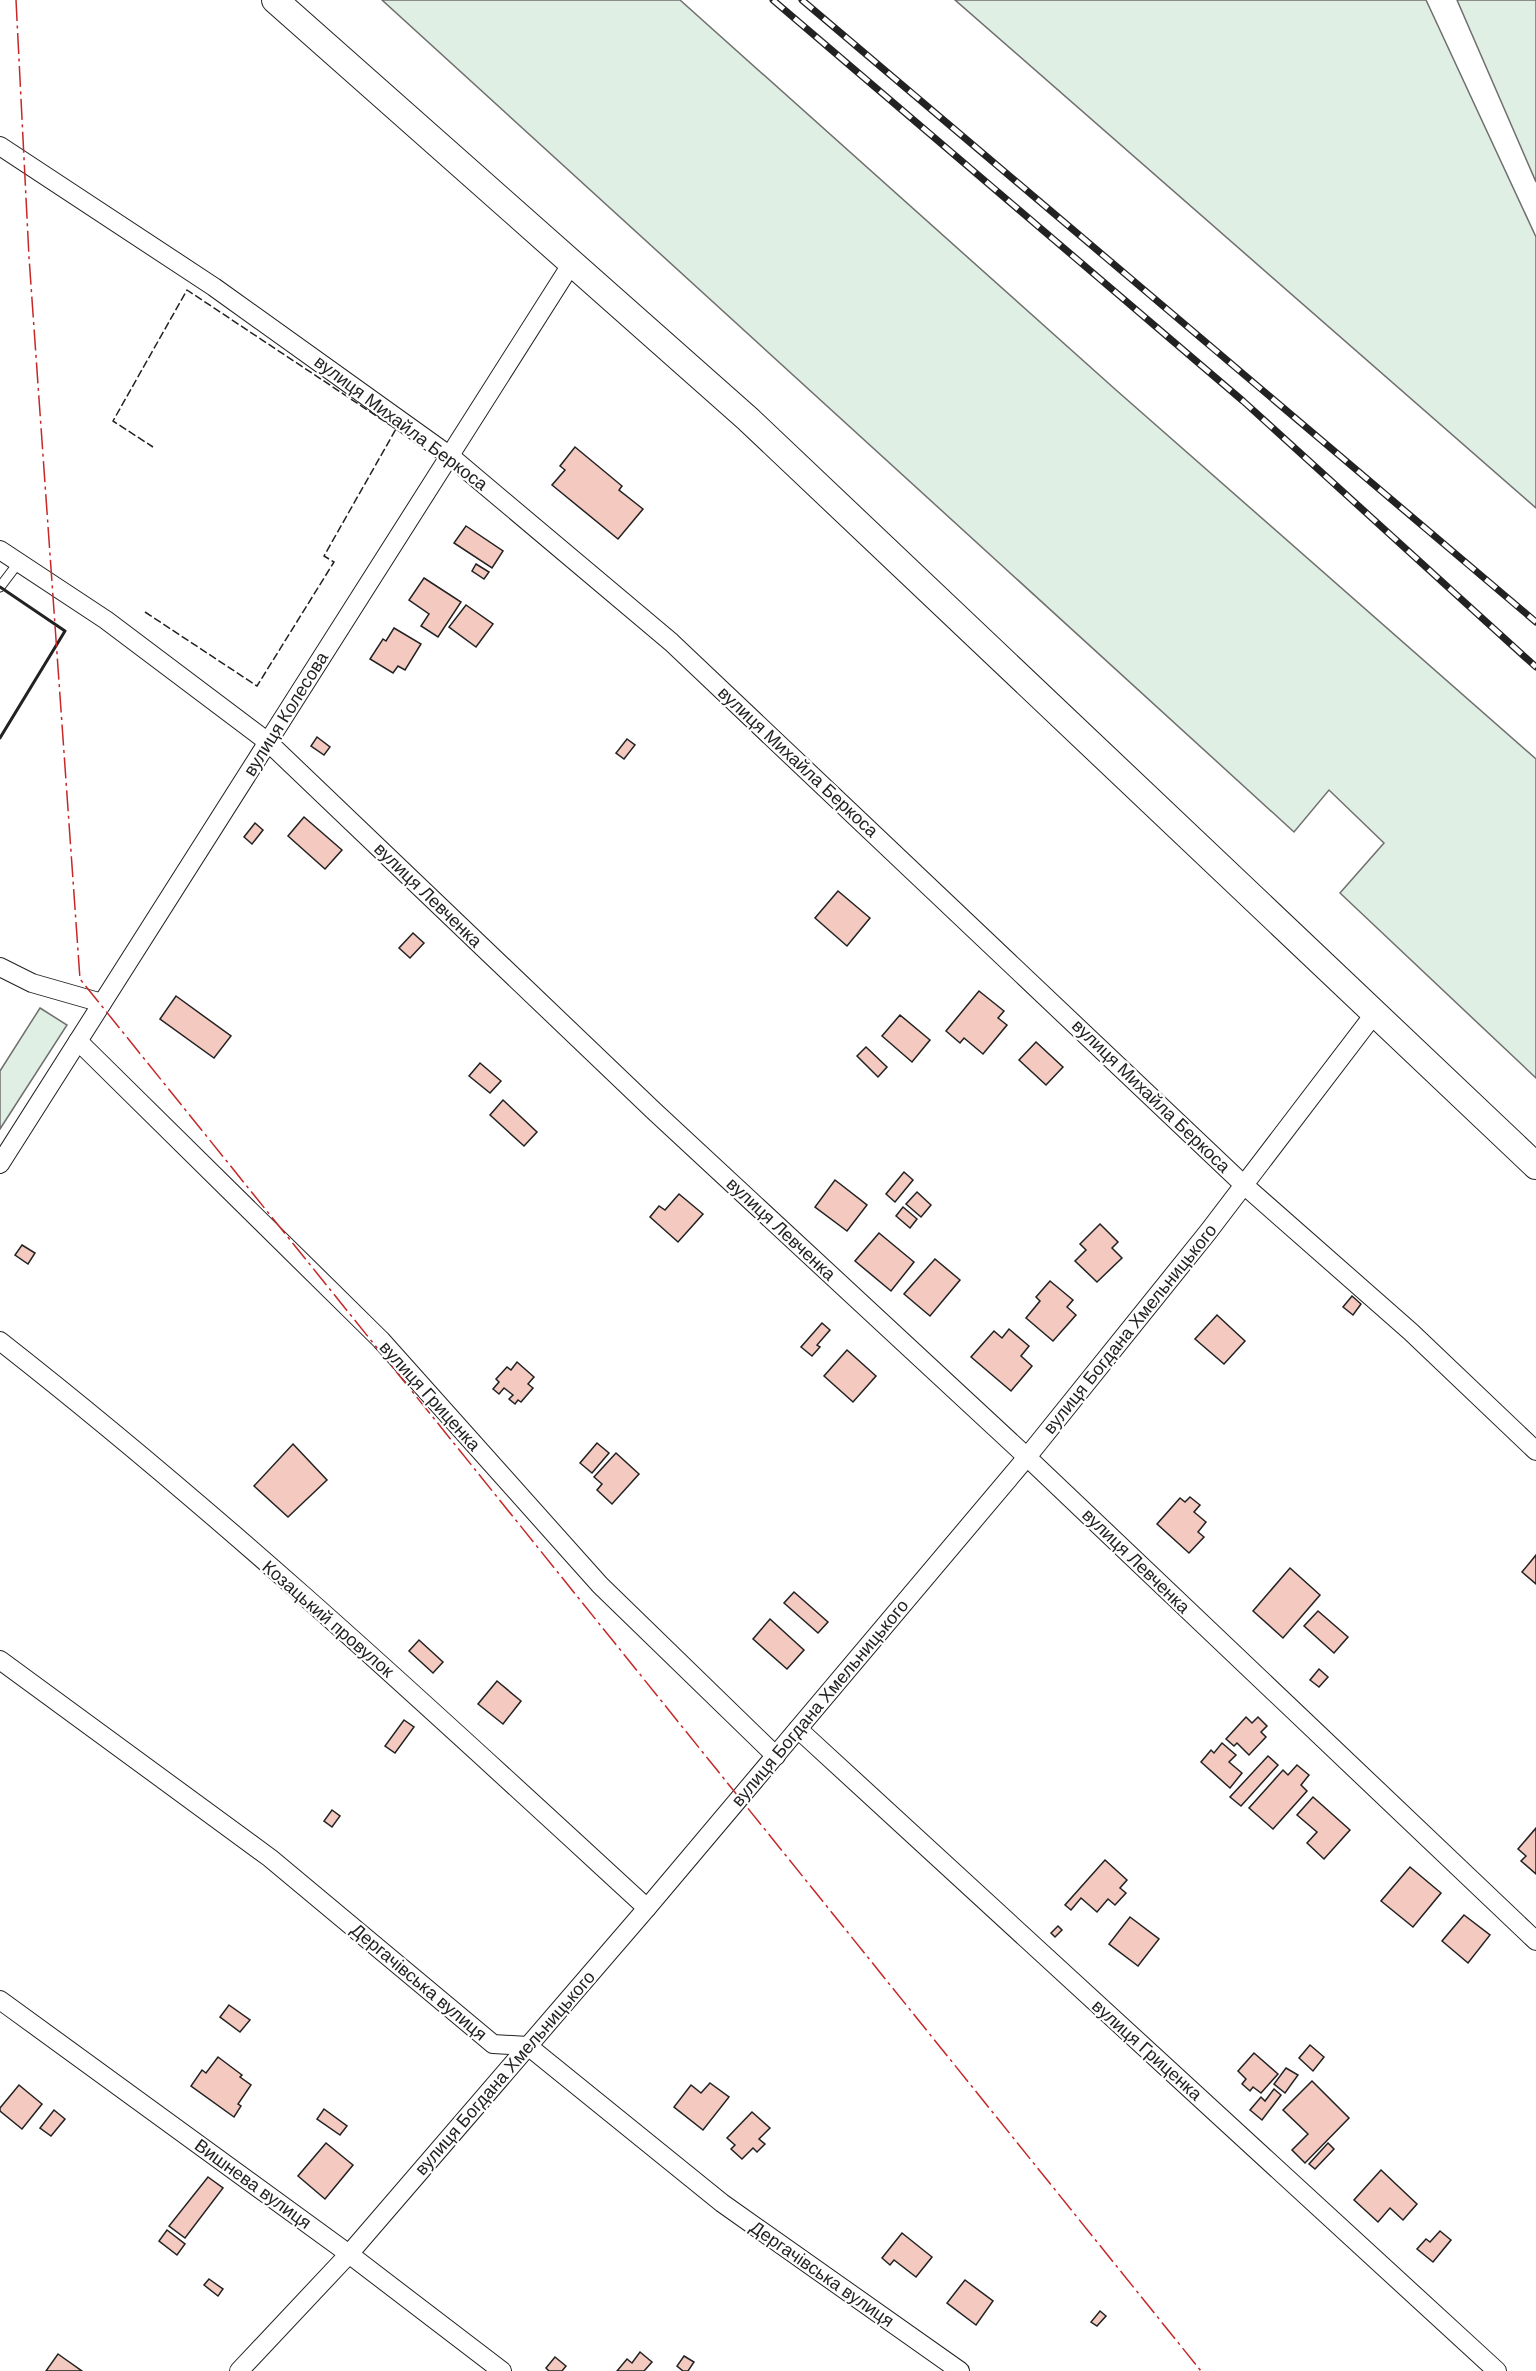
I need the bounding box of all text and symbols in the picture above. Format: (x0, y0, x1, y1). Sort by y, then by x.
street label: вулиця Михайла Беркоса (309, 350, 493, 497)
street label: вулиця Колесова (238, 646, 334, 781)
street label: вулиця Михайла Беркоса (713, 681, 884, 844)
street label: вулиця Левченка (369, 837, 488, 953)
street label: вулиця Михайла Беркоса (1067, 1014, 1236, 1179)
street label: вулиця Левченка (721, 1172, 842, 1287)
street label: вулиця Богдана Хмельницького (1038, 1219, 1222, 1439)
street label: вулиця Гриценка (374, 1336, 487, 1457)
street label: вулиця Левченка (1077, 1503, 1196, 1619)
street label: Козацький провулок (257, 1555, 399, 1683)
street label: вулиця Богдана Хмельницького (726, 1594, 914, 1812)
street label: Дергачівська вулиця (346, 1918, 492, 2046)
street label: вулиця Богдана Хмельницького (409, 1966, 601, 2180)
street label: вулиця Гриценка (1087, 1994, 1208, 2107)
street label: Вишнева вулиця (190, 2133, 316, 2235)
street label: Дергачівська вулиця (745, 2215, 899, 2333)

